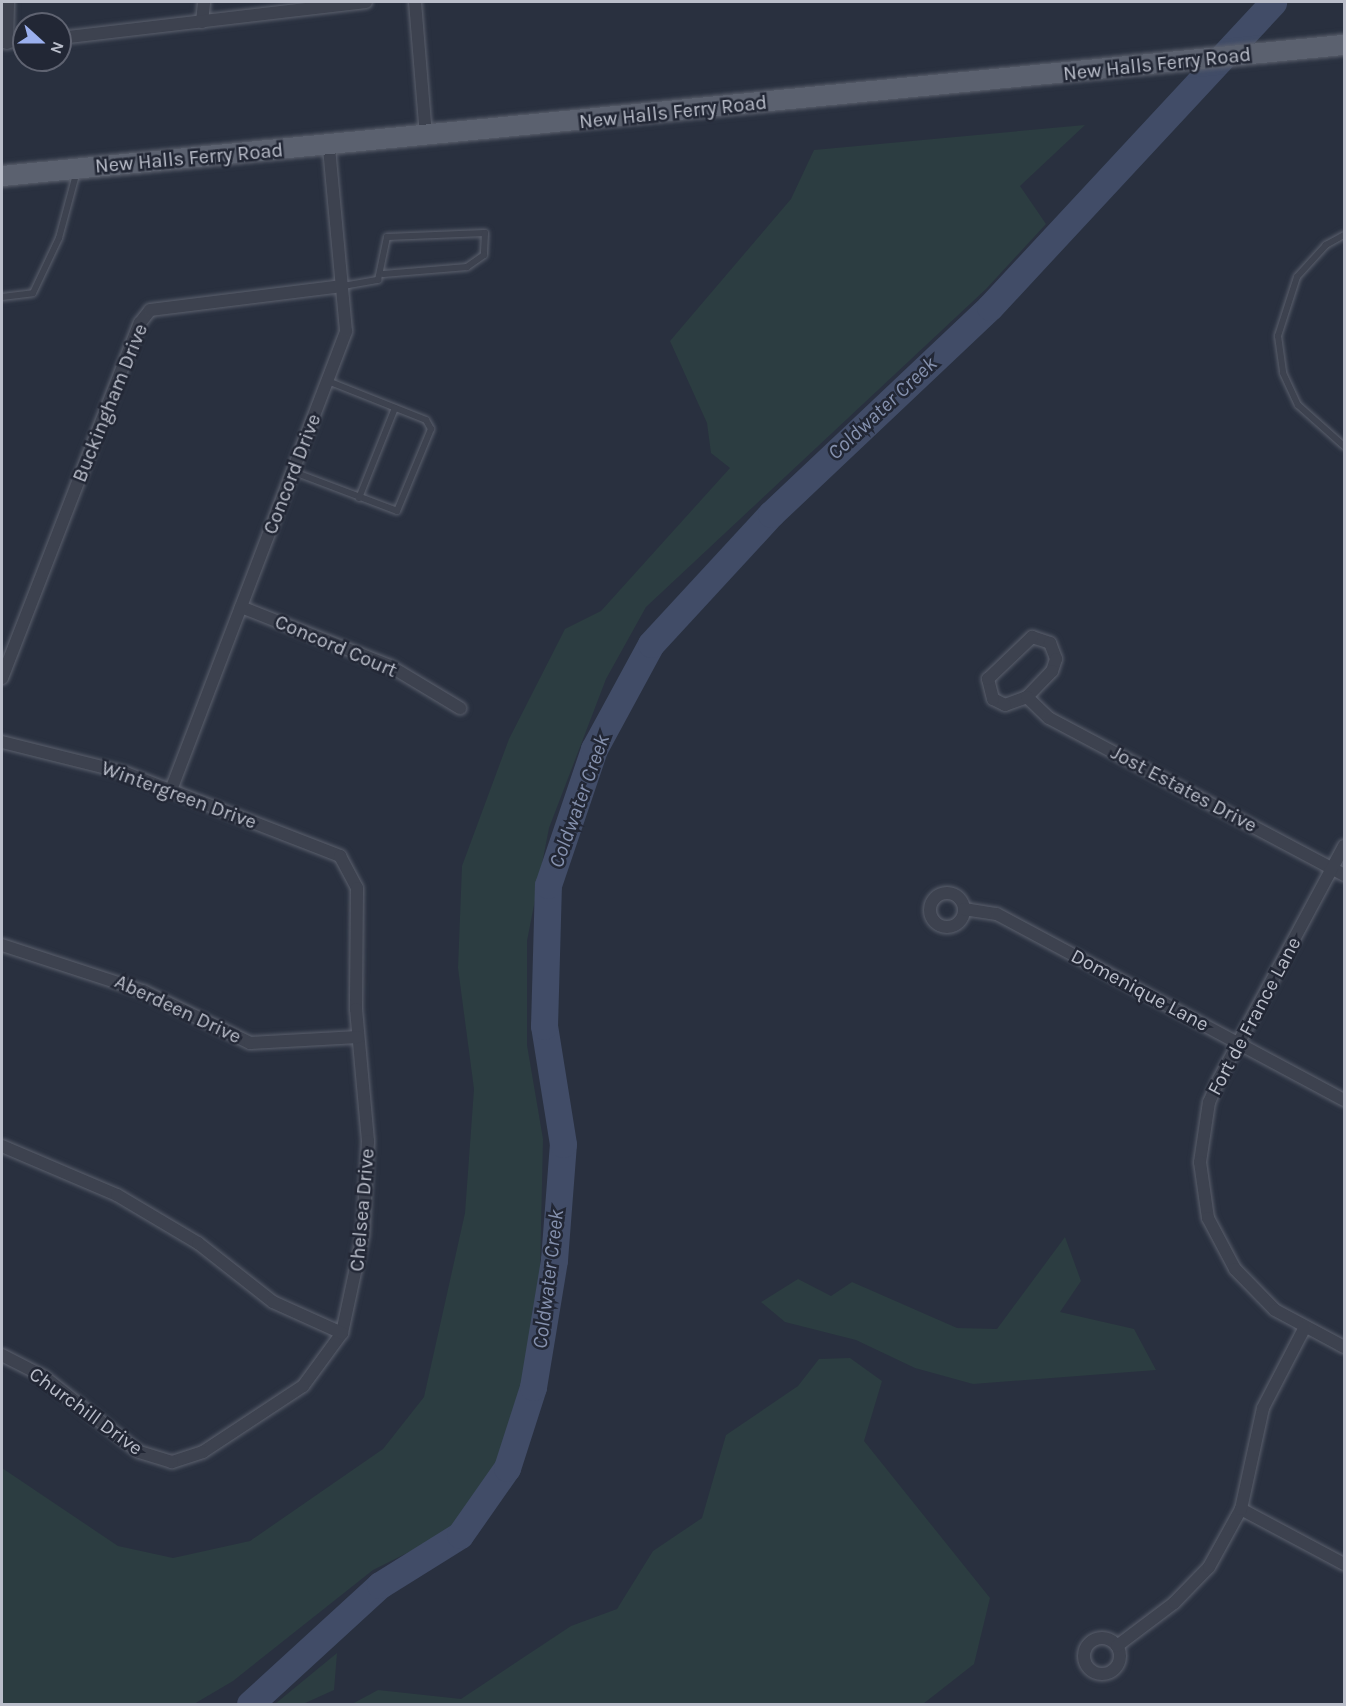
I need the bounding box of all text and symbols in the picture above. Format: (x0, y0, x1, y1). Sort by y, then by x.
north arrow (12, 12, 72, 72)
text: N (46, 39, 68, 57)
street label: New Halls Ferry Road (1062, 42, 1252, 86)
street label: New Halls Ferry Road (578, 90, 768, 134)
street label: New Halls Ferry Road (94, 138, 284, 178)
street label: Buckingham Drive (67, 320, 153, 486)
water label: Coldwater Creek (822, 351, 942, 465)
street label: Concord Drive (258, 410, 326, 538)
street label: Concord Court (271, 609, 401, 683)
water label: Coldwater Creek (543, 731, 615, 871)
street label: Jost Estates Drive (1107, 740, 1261, 838)
street label: Wintergreen Drive (98, 756, 260, 834)
street label: Fort de France Lane (1202, 933, 1306, 1099)
street label: Domenique Lane (1067, 944, 1213, 1036)
street label: Aberdeen Drive (111, 969, 245, 1049)
street label: Chelsea Drive (345, 1147, 379, 1273)
water label: Coldwater Creek (527, 1208, 569, 1350)
street label: Churchill Drive (24, 1362, 148, 1460)

